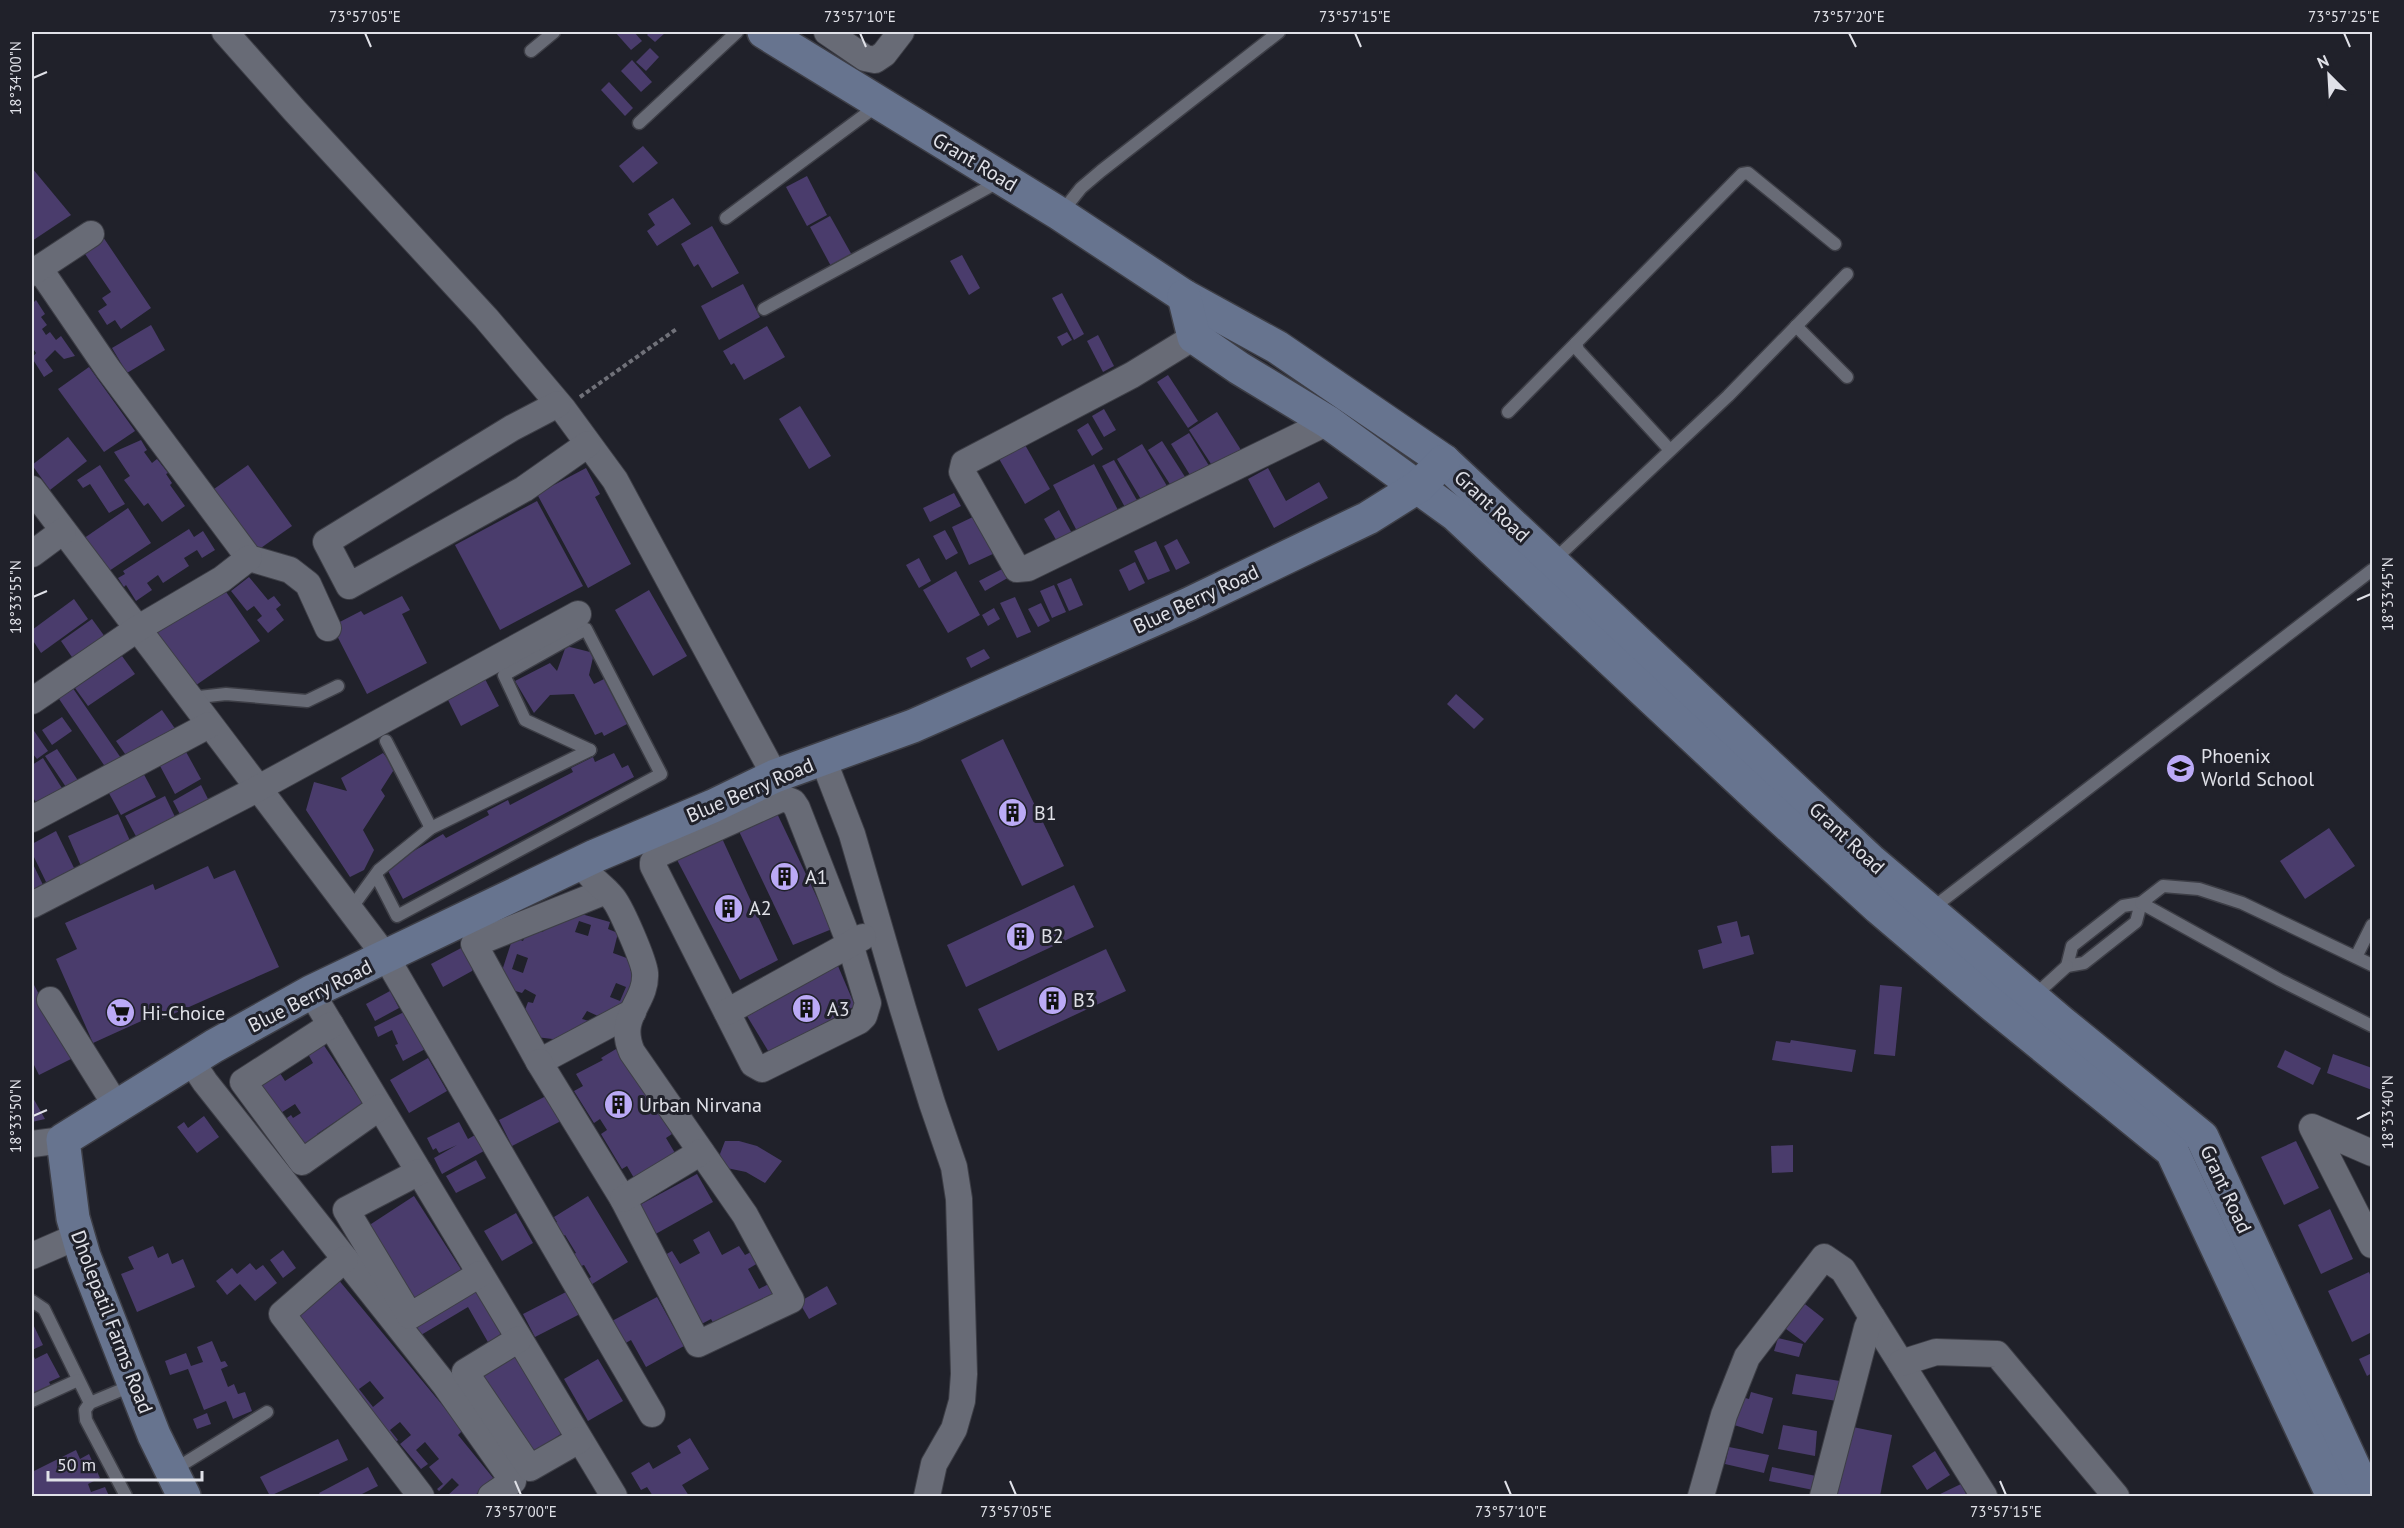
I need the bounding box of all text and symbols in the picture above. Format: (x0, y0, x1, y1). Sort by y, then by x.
text: 73°57'05"E (329, 7, 401, 26)
text: 73°57'10"E (824, 7, 896, 26)
text: 73°57'15"E (1319, 7, 1391, 26)
text: 73°57'20"E (1813, 7, 1885, 26)
text: 73°57'25"E (2308, 7, 2380, 26)
text: 18°34'00"N (6, 41, 25, 115)
north arrow (2299, 45, 2359, 105)
text: N (2314, 50, 2332, 73)
street label: Grant Road (928, 127, 1022, 197)
street label: Grant Road (1449, 464, 1535, 548)
text: 18°33'45"N (2378, 557, 2397, 631)
street label: Blue Berry Road (1129, 559, 1263, 639)
text: 18°33'55"N (6, 560, 25, 634)
place label: Phoenix World School (2201, 743, 2314, 792)
street label: Blue Berry Road (683, 752, 817, 828)
school or university icon: Phoenix World School (2164, 752, 2196, 784)
street label: Grant Road (1804, 796, 1890, 880)
building icon: B1 (997, 797, 1029, 829)
place label: B1 (1034, 800, 1057, 826)
building icon: A1 (768, 861, 800, 893)
place label: A1 (805, 864, 828, 890)
building icon: A2 (712, 892, 744, 924)
place label: A2 (749, 895, 772, 921)
building icon: B2 (1004, 920, 1036, 952)
place label: B2 (1041, 923, 1064, 949)
street label: Blue Berry Road (244, 954, 376, 1038)
building icon: B3 (1036, 984, 1068, 1016)
place label: B3 (1073, 987, 1096, 1013)
building icon: A3 (790, 993, 822, 1025)
place label: A3 (827, 996, 850, 1022)
supermarket icon: Hi-Choice (105, 997, 137, 1029)
place label: Hi-Choice (142, 1000, 225, 1026)
text: 18°33'40"N (2378, 1075, 2397, 1149)
text: 18°33'50"N (6, 1079, 25, 1153)
building icon: Urban Nirvana (602, 1089, 634, 1121)
place label: Urban Nirvana (639, 1092, 762, 1118)
street label: Grant Road (2194, 1141, 2258, 1237)
street label: Dholepatil Farms Road (65, 1227, 159, 1417)
scale bar (48, 1444, 202, 1482)
text: 50 m (57, 1453, 96, 1476)
text: 73°57'00"E (485, 1502, 557, 1521)
text: 73°57'05"E (980, 1502, 1052, 1521)
text: 73°57'10"E (1475, 1502, 1547, 1521)
text: 73°57'15"E (1970, 1502, 2042, 1521)

